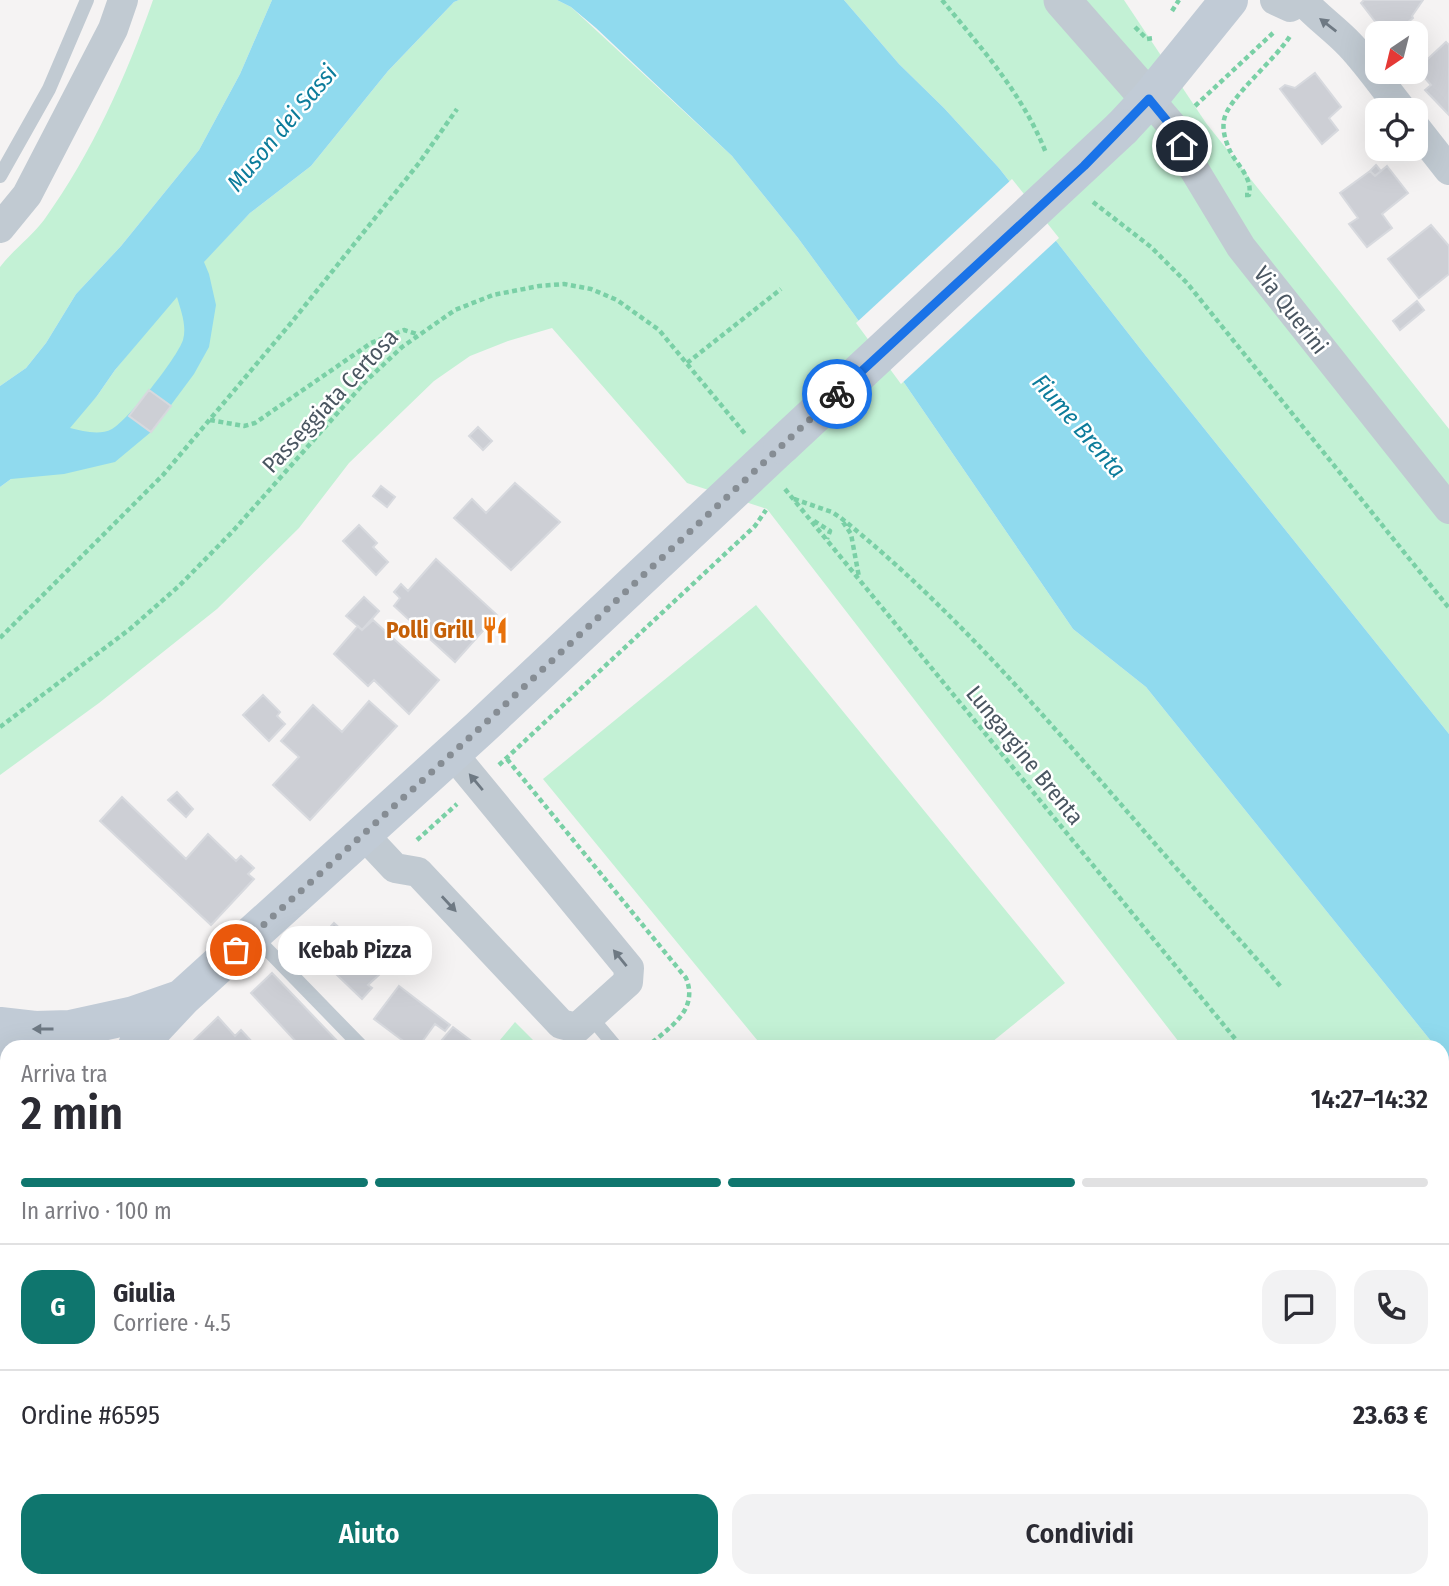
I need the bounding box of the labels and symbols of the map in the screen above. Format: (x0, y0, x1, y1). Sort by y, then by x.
one-way arrow (1319, 17, 1337, 32)
north arrow (1365, 21, 1428, 84)
water label: Muson dei Sassi (221, 59, 343, 197)
pin (1152, 116, 1212, 176)
street label: Via Querini (1248, 260, 1334, 360)
street label: Passeggiata Certosa (256, 323, 404, 479)
courier (802, 359, 872, 429)
water label: Fiume Brenta (1027, 369, 1131, 483)
restaurant icon: Polli Grill (480, 615, 510, 645)
place label: Polli Grill (386, 616, 475, 644)
street label: Lungargine Brenta (960, 680, 1090, 830)
one-way arrow (469, 773, 484, 791)
one-way arrow (441, 895, 457, 913)
pin (206, 920, 266, 980)
callout: Kebab Pizza (278, 926, 432, 974)
one-way arrow (613, 949, 628, 967)
one-way arrow (32, 1023, 54, 1035)

